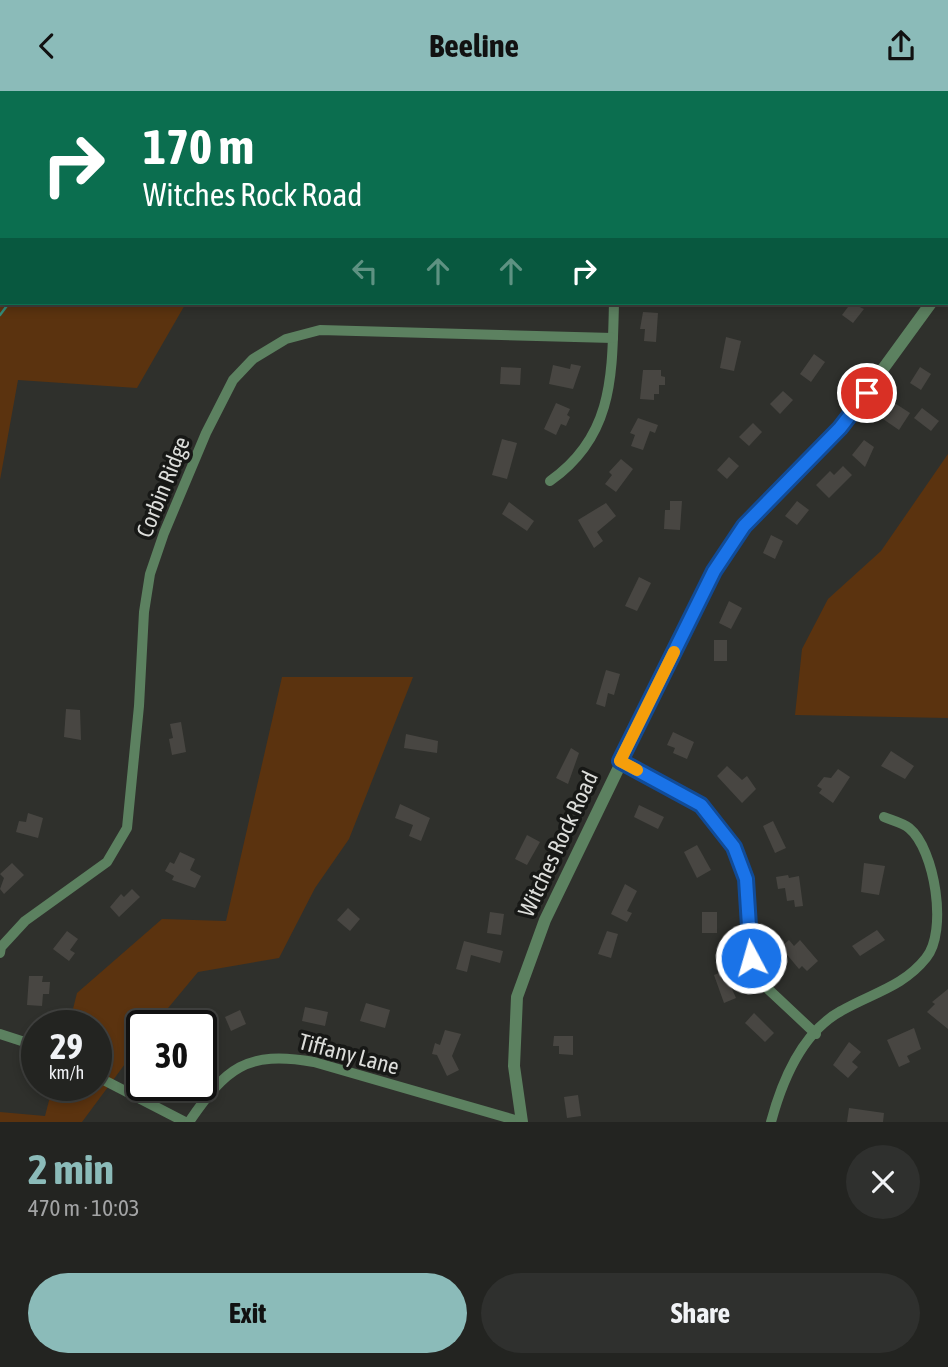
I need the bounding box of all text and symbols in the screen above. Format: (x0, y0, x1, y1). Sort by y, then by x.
icon: back (28, 27, 66, 65)
text: Beeline (429, 27, 519, 64)
icon: share (882, 27, 920, 65)
text: 170 m (143, 118, 254, 174)
icon: right (28, 119, 119, 210)
text: Witches Rock Road (143, 176, 362, 213)
icon: left (346, 252, 384, 290)
icon: ahead (419, 252, 457, 290)
icon: ahead (492, 252, 530, 290)
icon: right (565, 252, 603, 290)
pin (837, 363, 897, 423)
icon: arrive (848, 374, 886, 412)
street label: Corbin Ridge (131, 433, 195, 541)
street label: Witches Rock Road (513, 767, 603, 921)
position arrow (714, 921, 788, 995)
speed limit sign: 30 (126, 1010, 217, 1101)
text: 29 (50, 1026, 83, 1066)
street label: Tiffany Lane (296, 1028, 402, 1080)
text: km/h (49, 1062, 84, 1083)
text: 2 min (28, 1145, 114, 1193)
button: close (846, 1145, 920, 1219)
text: 470 m · 10:03 (28, 1195, 140, 1221)
button: Exit (28, 1273, 467, 1353)
button: Share (481, 1273, 920, 1353)

